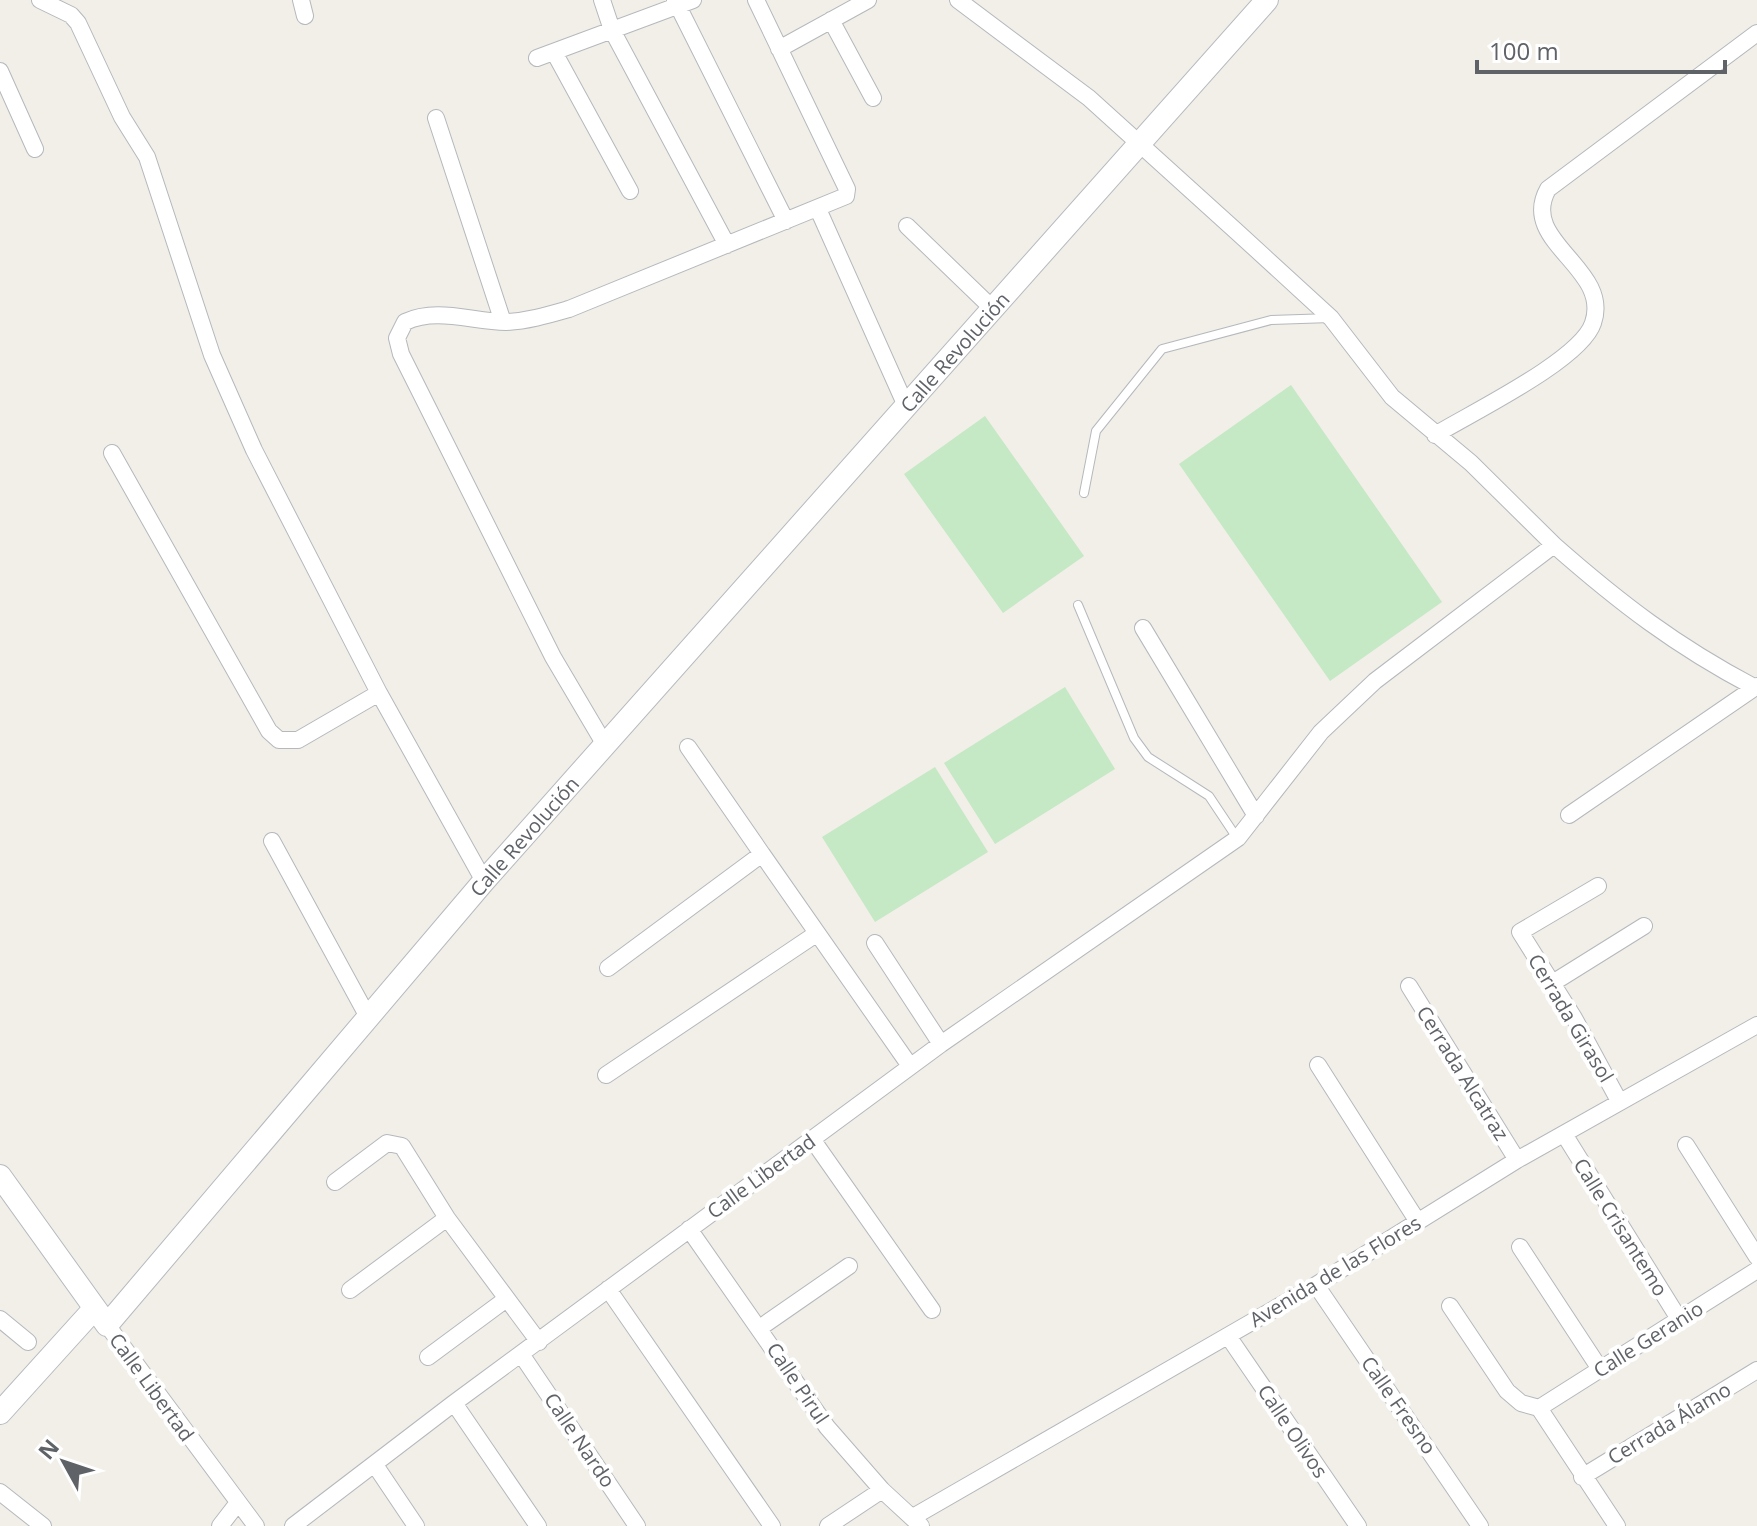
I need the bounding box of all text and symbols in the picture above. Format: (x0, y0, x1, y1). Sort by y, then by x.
scale bar (1477, 24, 1725, 74)
text: 100 m (1489, 34, 1559, 67)
street label: Calle Revolución (894, 286, 1015, 418)
street label: Calle Revolución (463, 770, 585, 902)
street label: Cerrada Girasol (1522, 949, 1620, 1087)
street label: Cerrada Alcatraz (1411, 1001, 1515, 1145)
street label: Calle Libertad (701, 1128, 821, 1224)
street label: Calle Crisantemo (1568, 1153, 1674, 1301)
street label: Avenida de las Flores (1244, 1209, 1426, 1333)
street label: Calle Geranio (1588, 1295, 1708, 1383)
street label: Calle Libertad (104, 1327, 200, 1447)
street label: Calle Pirul (761, 1337, 835, 1429)
street label: Calle Fresno (1355, 1351, 1443, 1459)
street label: Cerrada Álamo (1602, 1376, 1736, 1470)
street label: Calle Olivos (1252, 1379, 1334, 1483)
street label: Calle Nardo (538, 1387, 622, 1493)
north arrow (24, 1422, 104, 1502)
text: N (31, 1432, 65, 1465)

